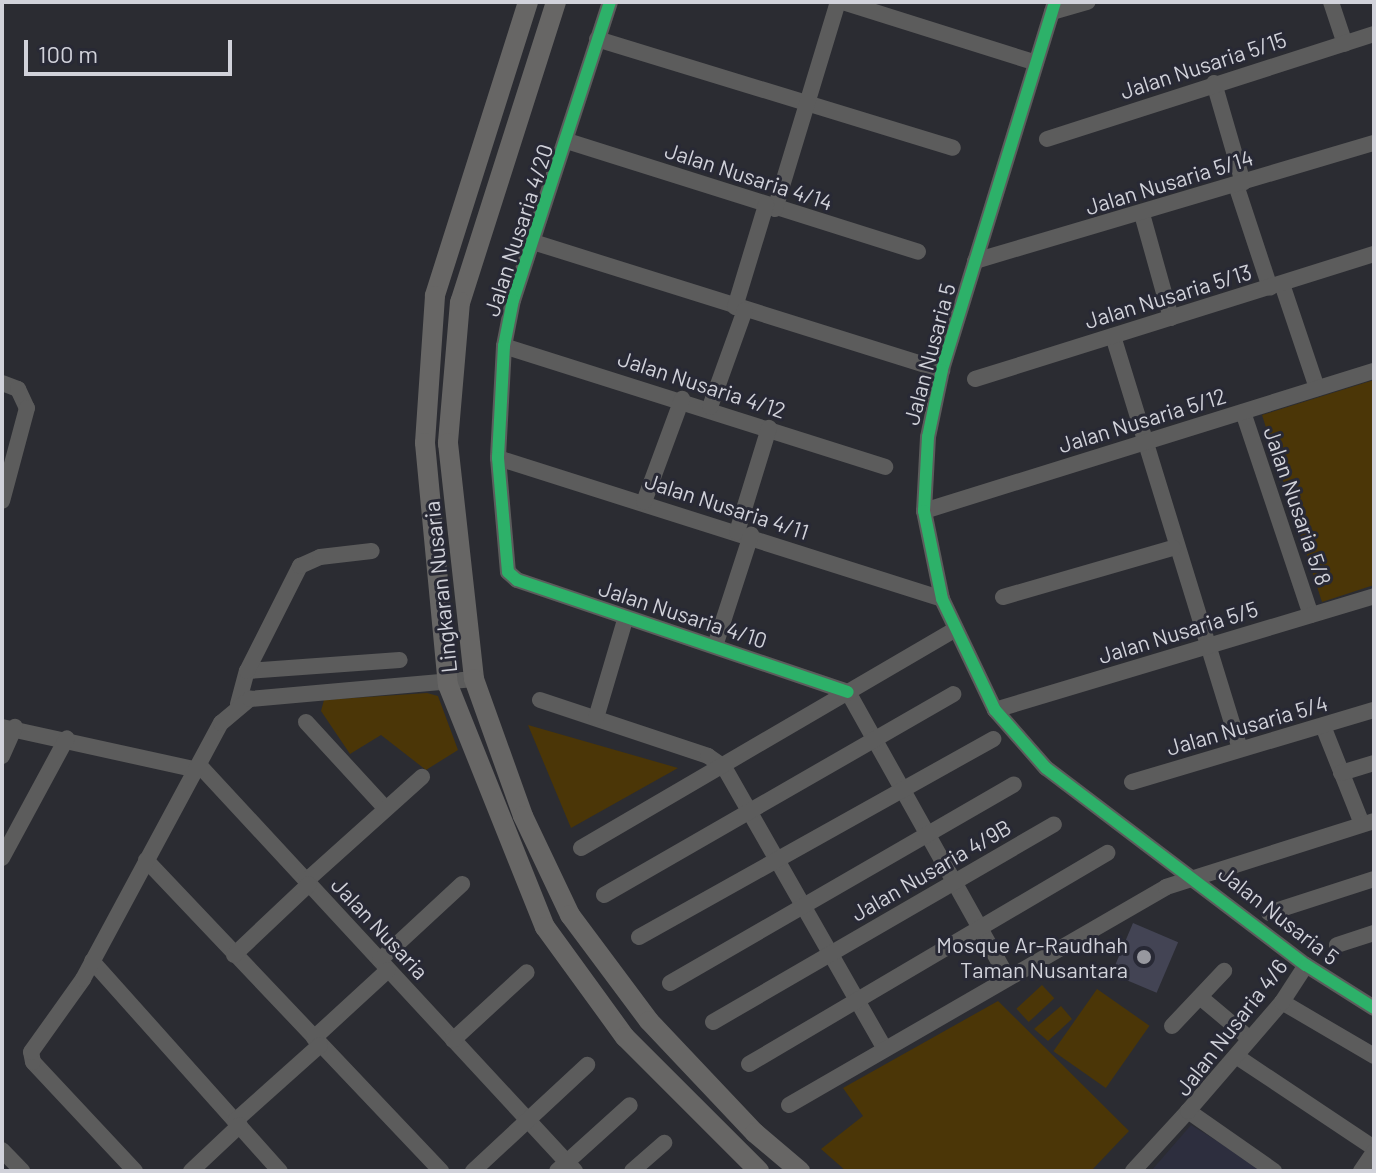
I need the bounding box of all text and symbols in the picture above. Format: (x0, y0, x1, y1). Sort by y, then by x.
scale bar (28, 24, 236, 74)
street label: Jalan Nusaria 5/15 (1116, 26, 1290, 104)
text: 100 m (38, 39, 98, 68)
street label: Jalan Nusaria 4/14 (662, 136, 836, 216)
street label: Jalan Nusaria 4/20 (478, 141, 558, 319)
street label: Jalan Nusaria 5/14 (1082, 144, 1256, 220)
street label: Jalan Nusaria 5/13 (1081, 258, 1255, 334)
street label: Jalan Nusaria 5 (897, 280, 961, 428)
street label: Jalan Nusaria 4/12 (615, 344, 789, 424)
street label: Jalan Nusaria 5/12 (1055, 382, 1229, 458)
street label: Jalan Nusaria 5/8 (1259, 423, 1337, 589)
street label: Jalan Nusaria 4/11 (642, 467, 812, 545)
street label: Lingkaran Nusaria (418, 500, 462, 674)
street label: Jalan Nusaria 4/10 (596, 574, 770, 654)
street label: Jalan Nusaria 5/5 (1095, 595, 1261, 669)
street label: Jalan Nusaria 5/4 (1163, 689, 1331, 761)
street label: Jalan Nusaria 4/9B (846, 813, 1016, 927)
street label: Jalan Nusaria 5 (1214, 860, 1344, 970)
street label: Jalan Nusaria (326, 872, 434, 984)
place label: Mosque Ar-Raudhah Taman Nusantara (936, 931, 1128, 982)
marker: Mosque Ar-Raudhah Taman Nusantara (1135, 948, 1153, 966)
street label: Jalan Nusaria 4/6 (1169, 953, 1293, 1101)

